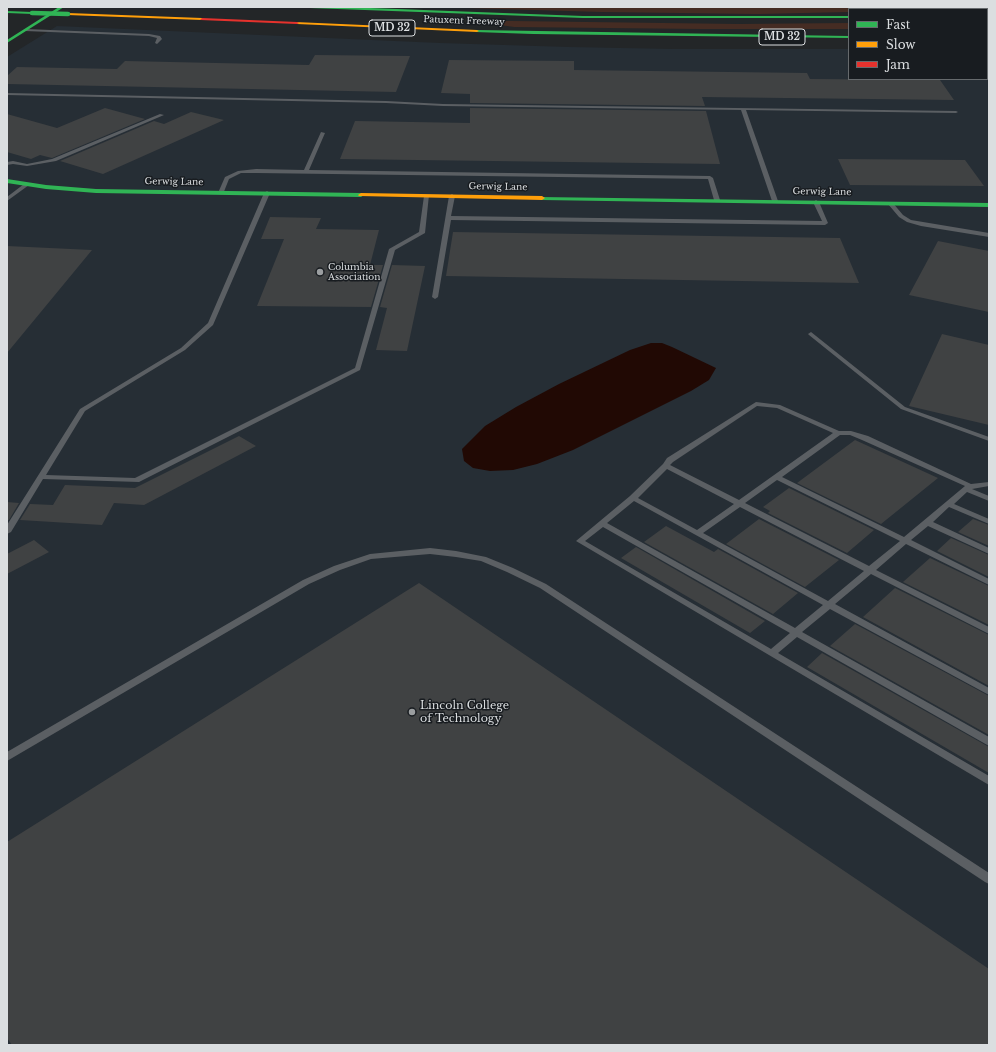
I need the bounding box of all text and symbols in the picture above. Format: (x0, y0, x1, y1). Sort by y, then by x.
legend (848, 8, 988, 80)
street label: Patuxent Freeway (423, 14, 505, 28)
text: Fast (886, 17, 910, 32)
road number: MD 32 (369, 20, 415, 36)
road number: MD 32 (759, 29, 805, 45)
text: Slow (886, 37, 915, 52)
text: Jam (886, 57, 910, 72)
street label: Gerwig Lane (144, 176, 204, 188)
street label: Gerwig Lane (468, 181, 528, 193)
street label: Gerwig Lane (792, 186, 852, 198)
place label: Columbia Association (328, 262, 380, 283)
marker: Columbia Association (315, 267, 325, 277)
place label: Lincoln College of Technology (420, 699, 509, 725)
marker: Lincoln College of Technology (407, 707, 417, 717)

